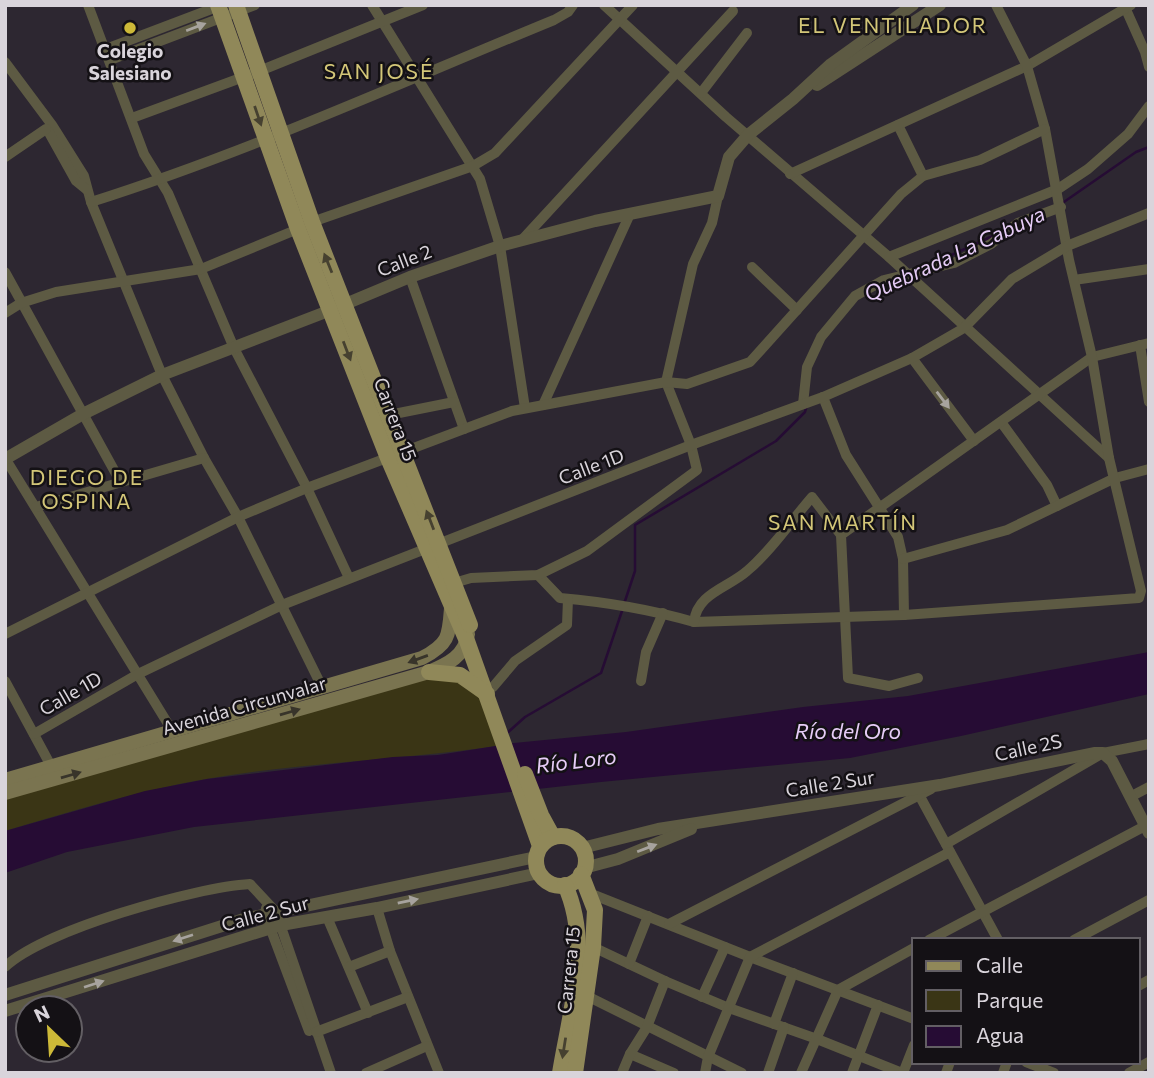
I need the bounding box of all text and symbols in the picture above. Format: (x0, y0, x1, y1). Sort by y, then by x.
district label: EL VENTILADOR (798, 12, 988, 37)
marker: Colegio Salesiano (122, 20, 138, 36)
one-way arrow (186, 22, 207, 33)
place label: Colegio Salesiano (88, 39, 172, 84)
district label: SAN JOSÉ (324, 58, 434, 83)
one-way arrow (253, 105, 264, 126)
water label: Quebrada La Cabuya (860, 200, 1049, 306)
street label: Calle 2 (373, 239, 435, 281)
one-way arrow (323, 252, 334, 273)
one-way arrow (341, 341, 352, 362)
street label: Carrera 15 (370, 374, 422, 464)
one-way arrow (936, 391, 950, 409)
street label: Calle 1D (555, 443, 627, 489)
district label: DIEGO DE OSPINA (30, 464, 144, 513)
one-way arrow (425, 509, 436, 530)
district label: SAN MARTÍN (768, 509, 918, 534)
one-way arrow (407, 654, 428, 665)
street label: Calle 1D (35, 666, 105, 720)
street label: Avenida Circunvalar (159, 670, 329, 739)
one-way arrow (279, 707, 300, 717)
water label: Río del Oro (795, 718, 901, 743)
street label: Calle 2S (992, 729, 1064, 765)
water label: Río Loro (534, 743, 618, 777)
street label: Calle 2 Sur (784, 765, 877, 801)
one-way arrow (61, 769, 82, 779)
one-way arrow (637, 842, 658, 853)
street label: Calle 2 Sur (219, 890, 312, 936)
one-way arrow (397, 895, 419, 906)
street label: Carrera 15 (552, 925, 584, 1015)
one-way arrow (173, 933, 194, 944)
legend (912, 938, 1140, 1064)
text: Calle (976, 952, 1023, 977)
one-way arrow (83, 978, 104, 988)
text: Parque (976, 987, 1043, 1012)
north arrow (14, 994, 84, 1064)
text: N (30, 1000, 53, 1027)
text: Agua (976, 1022, 1024, 1047)
one-way arrow (558, 1037, 569, 1059)

